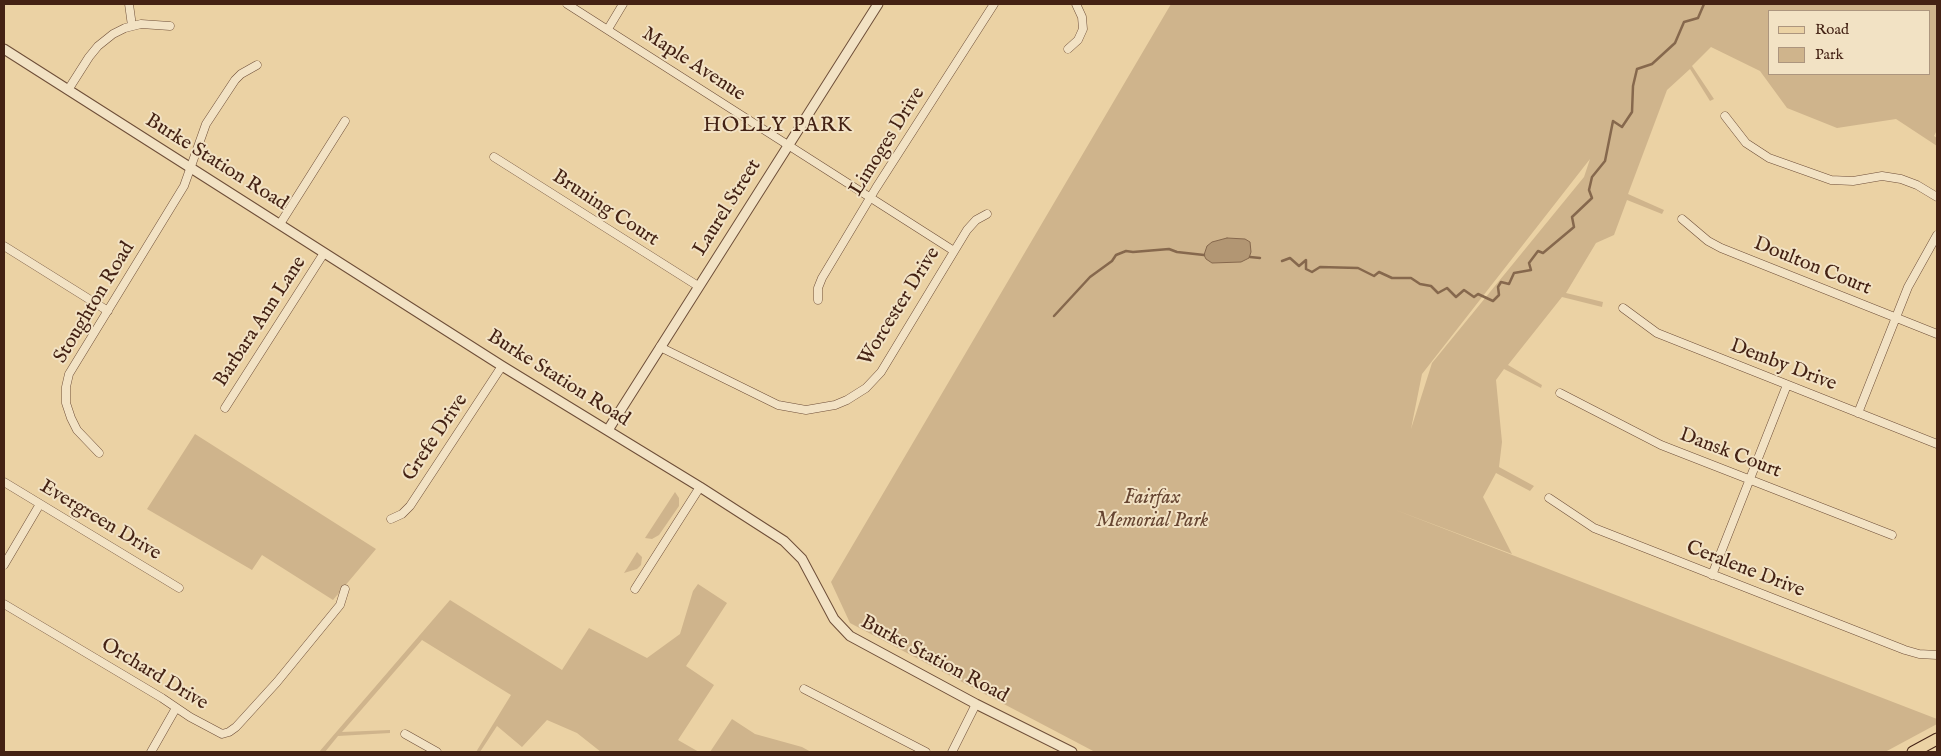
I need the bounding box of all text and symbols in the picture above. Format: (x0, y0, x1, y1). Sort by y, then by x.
legend (1768, 10, 1931, 75)
text: Road (1815, 20, 1849, 39)
street label: Maple Avenue (637, 23, 749, 107)
text: Park (1815, 45, 1844, 64)
street label: Limoges Drive (845, 83, 931, 201)
street label: Burke Station Road (140, 109, 292, 217)
district label: HOLLY PARK (702, 114, 854, 140)
street label: Laurel Street (689, 155, 767, 261)
street label: Bruning Court (547, 166, 663, 252)
street label: Doulton Court (1750, 233, 1874, 301)
street label: Stoughton Road (49, 238, 141, 368)
street label: Worcester Drive (854, 243, 946, 371)
street label: Barbara Ann Lane (210, 252, 312, 392)
street label: Burke Station Road (482, 325, 634, 433)
street label: Demby Drive (1726, 335, 1840, 397)
street label: Grefe Drive (398, 390, 474, 486)
street label: Dansk Court (1676, 424, 1784, 484)
street label: Evergreen Drive (35, 475, 165, 567)
park label: Fairfax Memorial Park (1096, 487, 1208, 534)
street label: Ceralene Drive (1682, 536, 1808, 604)
street label: Burke Station Road (856, 611, 1012, 709)
street label: Orchard Drive (96, 634, 212, 716)

